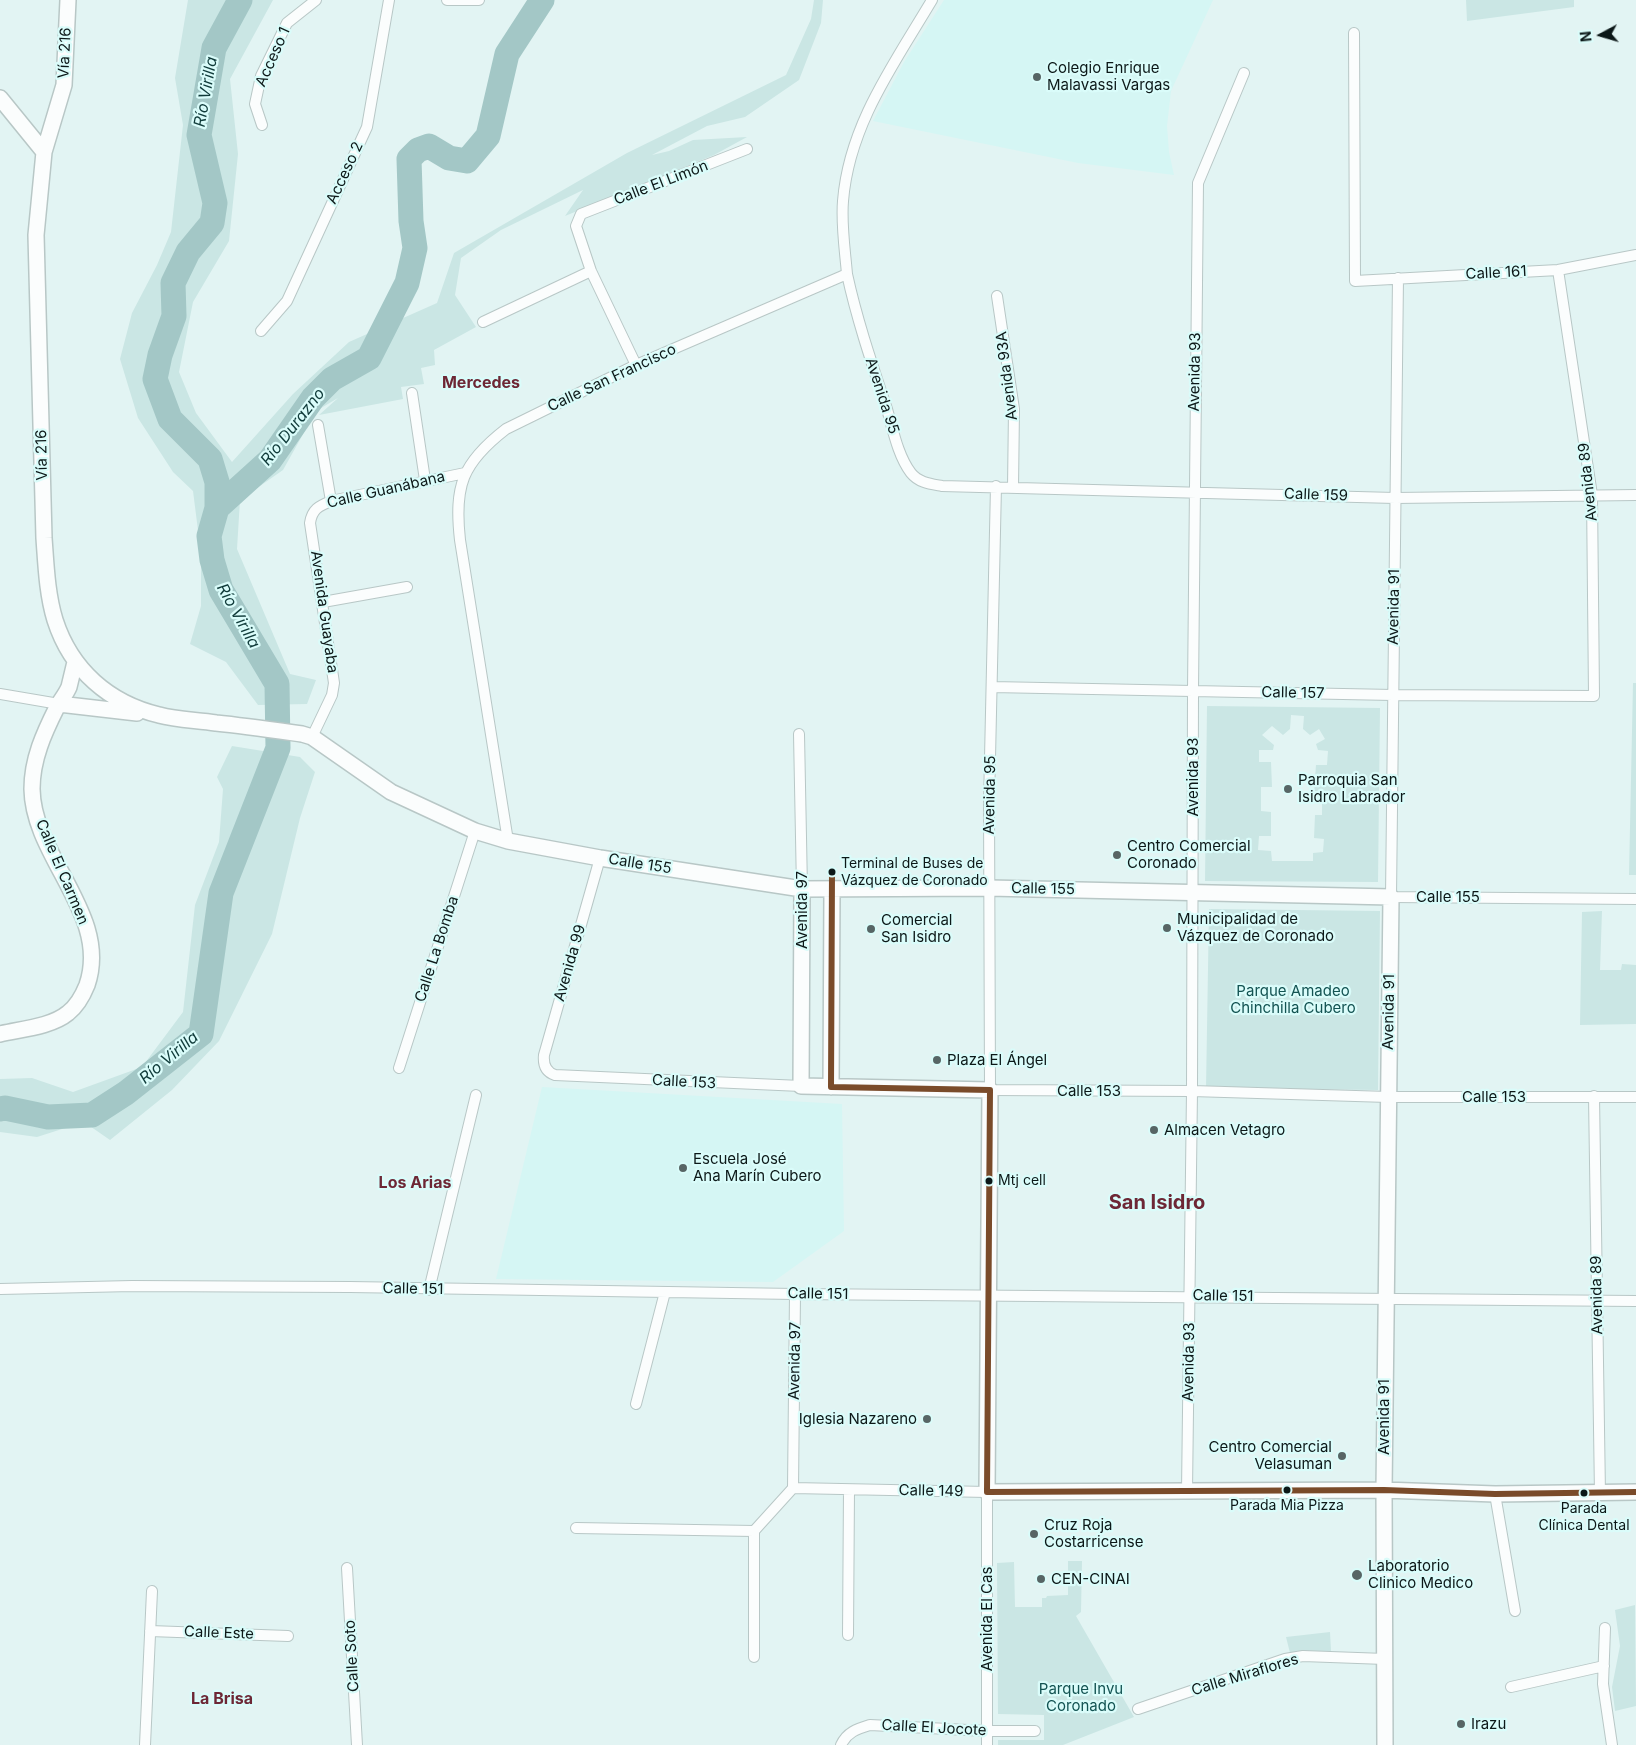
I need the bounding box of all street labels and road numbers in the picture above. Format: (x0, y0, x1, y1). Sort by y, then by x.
street label: Acceso 1 (252, 24, 294, 90)
street label: Vía 216 (55, 27, 75, 79)
street label: Acceso 2 (323, 139, 367, 207)
street label: Calle El Limón (611, 157, 711, 209)
street label: Calle 161 (1465, 262, 1527, 284)
street label: Avenida 93A (993, 331, 1021, 421)
street label: Avenida 93 (1185, 332, 1205, 412)
street label: Calle San Francisco (545, 340, 679, 416)
street label: Avenida 95 (861, 356, 903, 436)
street label: Vía 216 (33, 429, 51, 481)
street label: Avenida 89 (1575, 442, 1601, 522)
street label: Calle Guanábana (325, 468, 447, 512)
street label: Calle 159 (1284, 485, 1348, 505)
street label: Avenida Guayaba (307, 550, 341, 674)
street label: Avenida 91 (1384, 569, 1404, 645)
street label: Calle 157 (1261, 683, 1325, 703)
street label: Avenida 93 (1184, 737, 1202, 817)
street label: Avenida 95 (980, 755, 1000, 835)
street label: Calle El Carmen (32, 817, 92, 927)
street label: Calle 155 (607, 850, 673, 878)
street label: Avenida 97 (793, 871, 811, 949)
street label: Calle 155 (1011, 879, 1075, 899)
street label: Calle 155 (1416, 888, 1480, 906)
street label: Calle La Bomba (411, 894, 463, 1004)
street label: Avenida 99 (550, 922, 590, 1004)
street label: Avenida 91 (1379, 974, 1399, 1050)
street label: Calle 153 (652, 1071, 716, 1093)
street label: Calle 153 (1057, 1082, 1121, 1100)
street label: Calle 153 (1462, 1088, 1526, 1106)
street label: Avenida 89 (1587, 1255, 1607, 1335)
street label: Calle 151 (382, 1279, 444, 1299)
street label: Calle 151 (787, 1284, 849, 1304)
street label: Calle 151 (1192, 1286, 1254, 1306)
street label: Avenida 97 (785, 1322, 805, 1400)
street label: Avenida 93 (1179, 1322, 1199, 1402)
street label: Avenida 91 (1375, 1379, 1393, 1455)
street label: Calle 149 (898, 1481, 964, 1501)
street label: Avenida El Cas (978, 1567, 996, 1671)
street label: Calle Soto (341, 1620, 363, 1692)
street label: Calle Este (184, 1623, 254, 1643)
street label: Calle Miraflores (1189, 1650, 1301, 1700)
street label: Calle El Jocote (881, 1716, 987, 1740)

